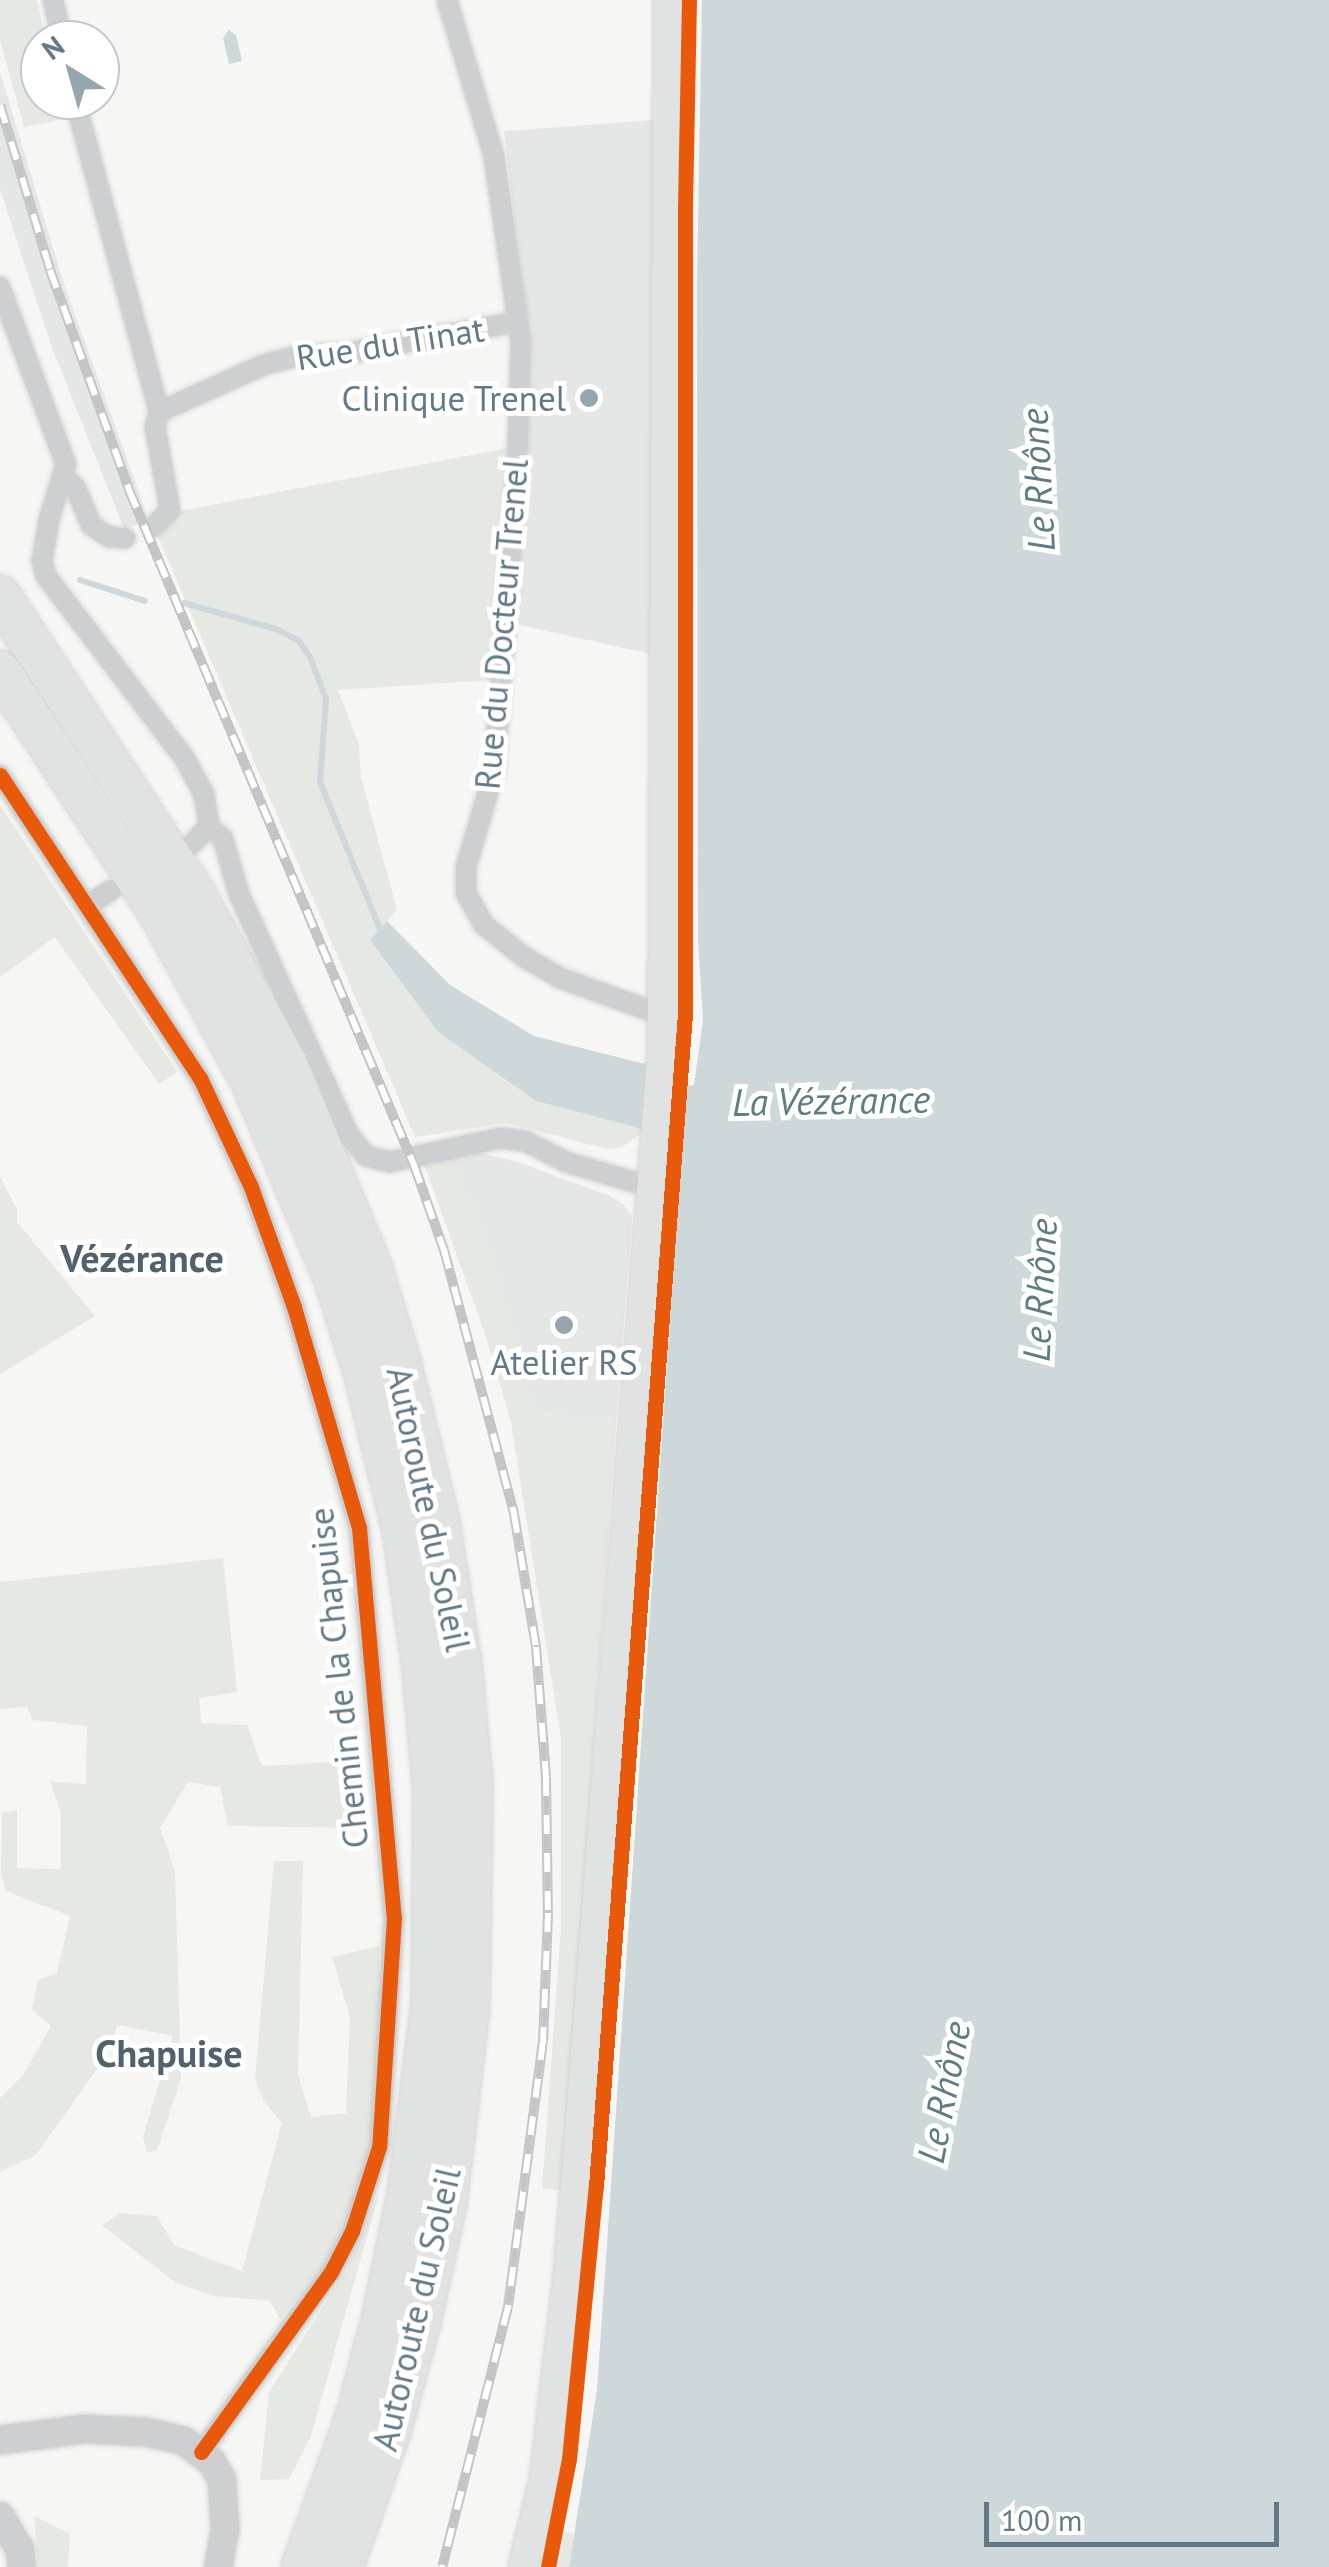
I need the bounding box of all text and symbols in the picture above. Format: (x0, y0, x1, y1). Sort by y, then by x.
north arrow (20, 20, 120, 120)
text: N (34, 27, 71, 68)
street label: Rue du Tinat (293, 307, 487, 379)
place label: Clinique Trenel (341, 377, 566, 419)
marker: Clinique Trenel (576, 385, 602, 411)
water label: Le Rhône (1010, 407, 1064, 553)
street label: Rue du Docteur Trenel (466, 456, 536, 792)
water label: La Vézérance (731, 1075, 931, 1125)
water label: Le Rhône (1012, 1217, 1066, 1363)
district label: Vézérance (60, 1235, 224, 1281)
marker: Atelier RS (553, 1314, 575, 1336)
place label: Atelier RS (490, 1341, 638, 1383)
street label: Autoroute du Soleil (378, 1363, 480, 1655)
street label: Chemin de la Chapuise (299, 1506, 377, 1850)
water label: Le Rhône (907, 2017, 979, 2167)
district label: Chapuise (95, 2030, 243, 2076)
street label: Autoroute du Soleil (363, 2163, 469, 2455)
scale bar (989, 2482, 1284, 2544)
text: 100 m (1001, 2500, 1082, 2539)

